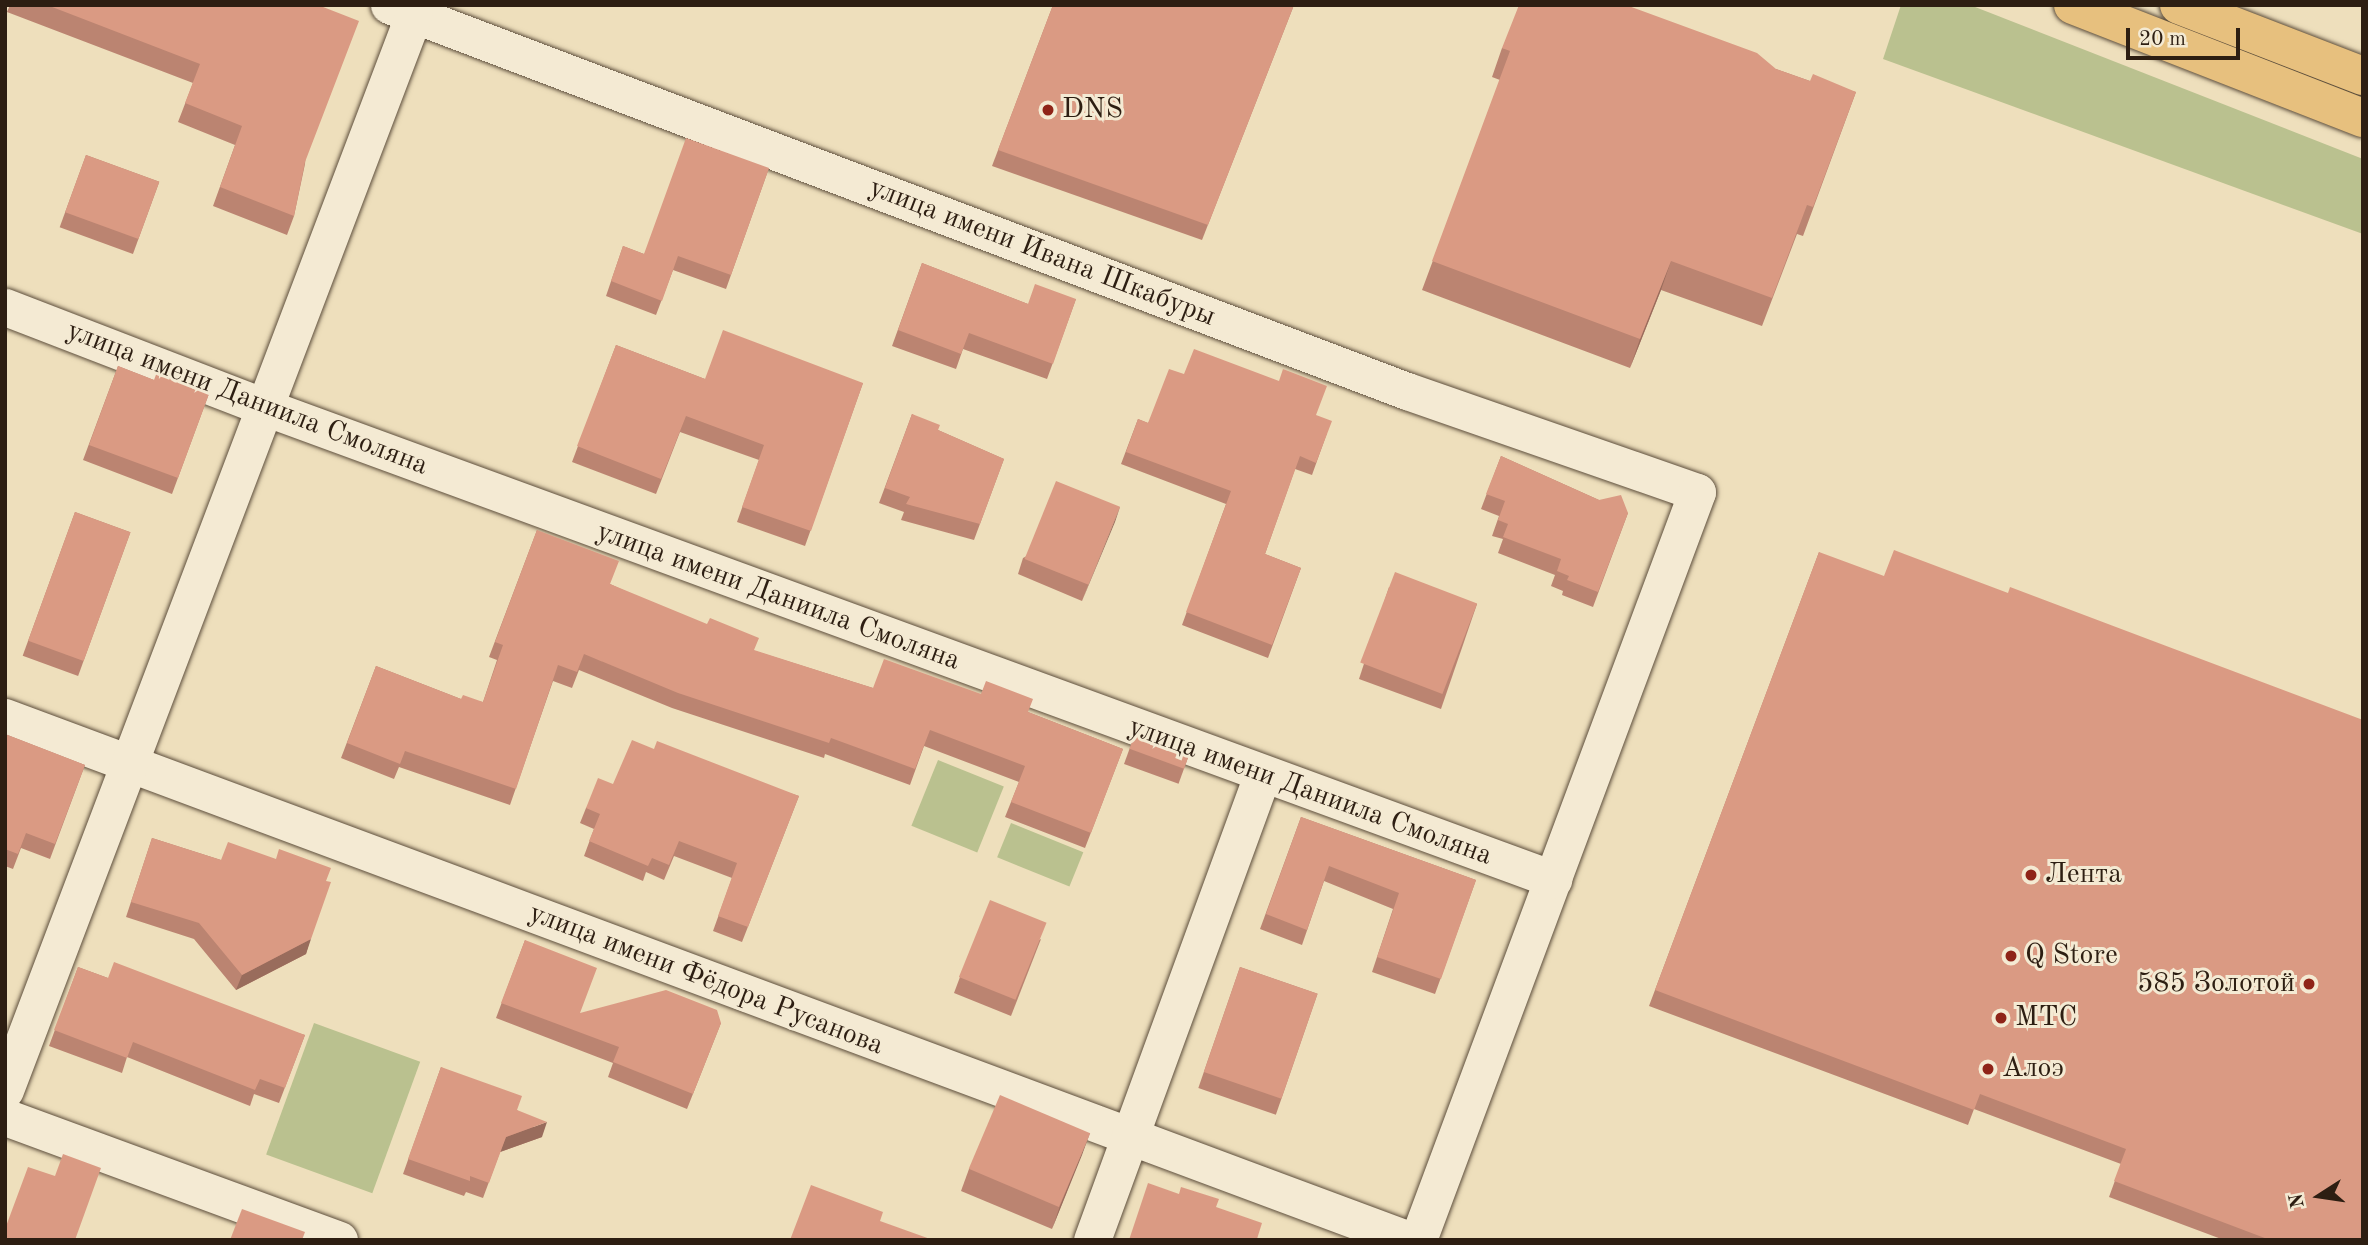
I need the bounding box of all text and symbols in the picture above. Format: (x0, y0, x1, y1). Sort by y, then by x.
scale bar (2130, 14, 2244, 58)
text: 20 m (2139, 29, 2186, 50)
place label: DNS (1062, 93, 1123, 127)
marker: DNS (1040, 102, 1056, 118)
street label: улица имени Ивана Шкабуры (864, 171, 1220, 335)
street label: улица имени Даниила Смоляна (62, 314, 432, 484)
street label: улица имени Даниила Смоляна (592, 516, 964, 678)
street label: улица имени Даниила Смоляна (1124, 711, 1496, 873)
place label: Лента (2045, 858, 2122, 892)
marker: Лента (2023, 867, 2039, 883)
street label: улица имени Фёдора Русанова (524, 897, 888, 1063)
place label: Q Store (2025, 939, 2118, 973)
marker: Q Store (2003, 948, 2019, 964)
place label: 585 Золотой (2137, 967, 2295, 1001)
marker: 585 Золотой (2301, 976, 2317, 992)
place label: МТС (2015, 1001, 2077, 1035)
marker: МТС (1993, 1010, 2009, 1026)
place label: Алоэ (2002, 1052, 2064, 1086)
marker: Алоэ (1980, 1061, 1996, 1077)
north arrow (2284, 1161, 2354, 1231)
text: N (2287, 1191, 2309, 1210)

